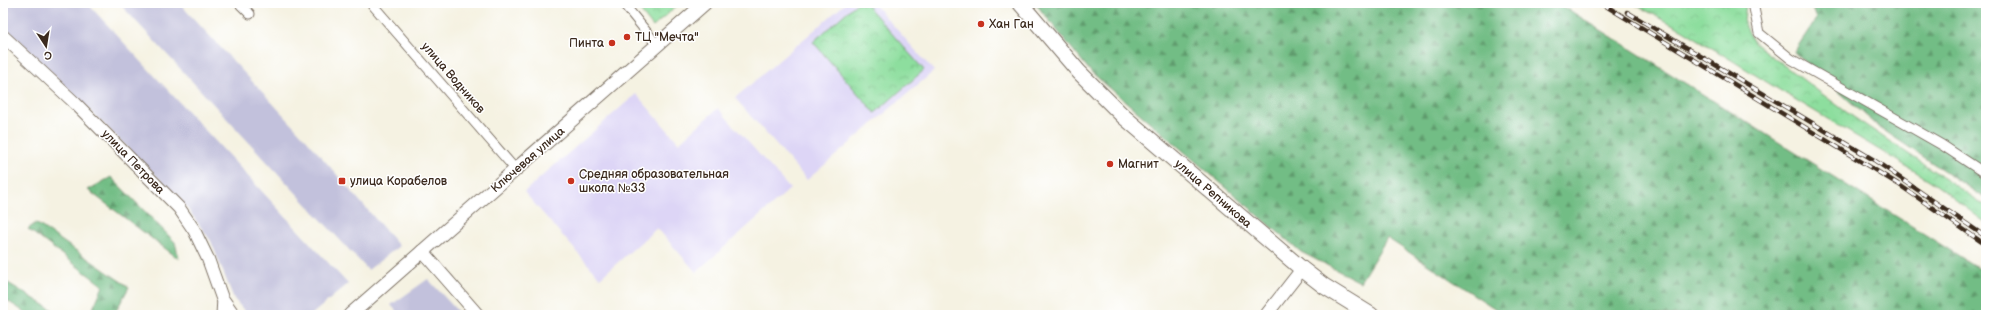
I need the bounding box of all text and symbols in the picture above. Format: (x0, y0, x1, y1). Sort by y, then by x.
place label: Хан Ган (989, 17, 1034, 32)
marker: Хан Ган (976, 19, 986, 29)
north arrow (26, 26, 66, 66)
place label: ТЦ "Мечта" (635, 30, 699, 45)
marker: ТЦ "Мечта" (622, 32, 632, 42)
place label: Пинта (569, 36, 604, 51)
marker: Пинта (607, 38, 617, 48)
street label: улица Водников (418, 39, 488, 117)
text: С (43, 48, 53, 63)
street label: Ключевая улица (488, 124, 568, 196)
street label: улица Петрова (98, 127, 168, 197)
place label: Магнит (1118, 157, 1159, 172)
street label: улица Репникова (1171, 157, 1255, 231)
marker: Магнит (1105, 159, 1115, 169)
place label: Средняя образовательная школа №33 (579, 167, 729, 196)
place label: улица Корабелов (350, 174, 448, 189)
marker: улица Корабелов (337, 176, 347, 186)
marker: Средняя образовательная школа №33 (566, 176, 576, 186)

